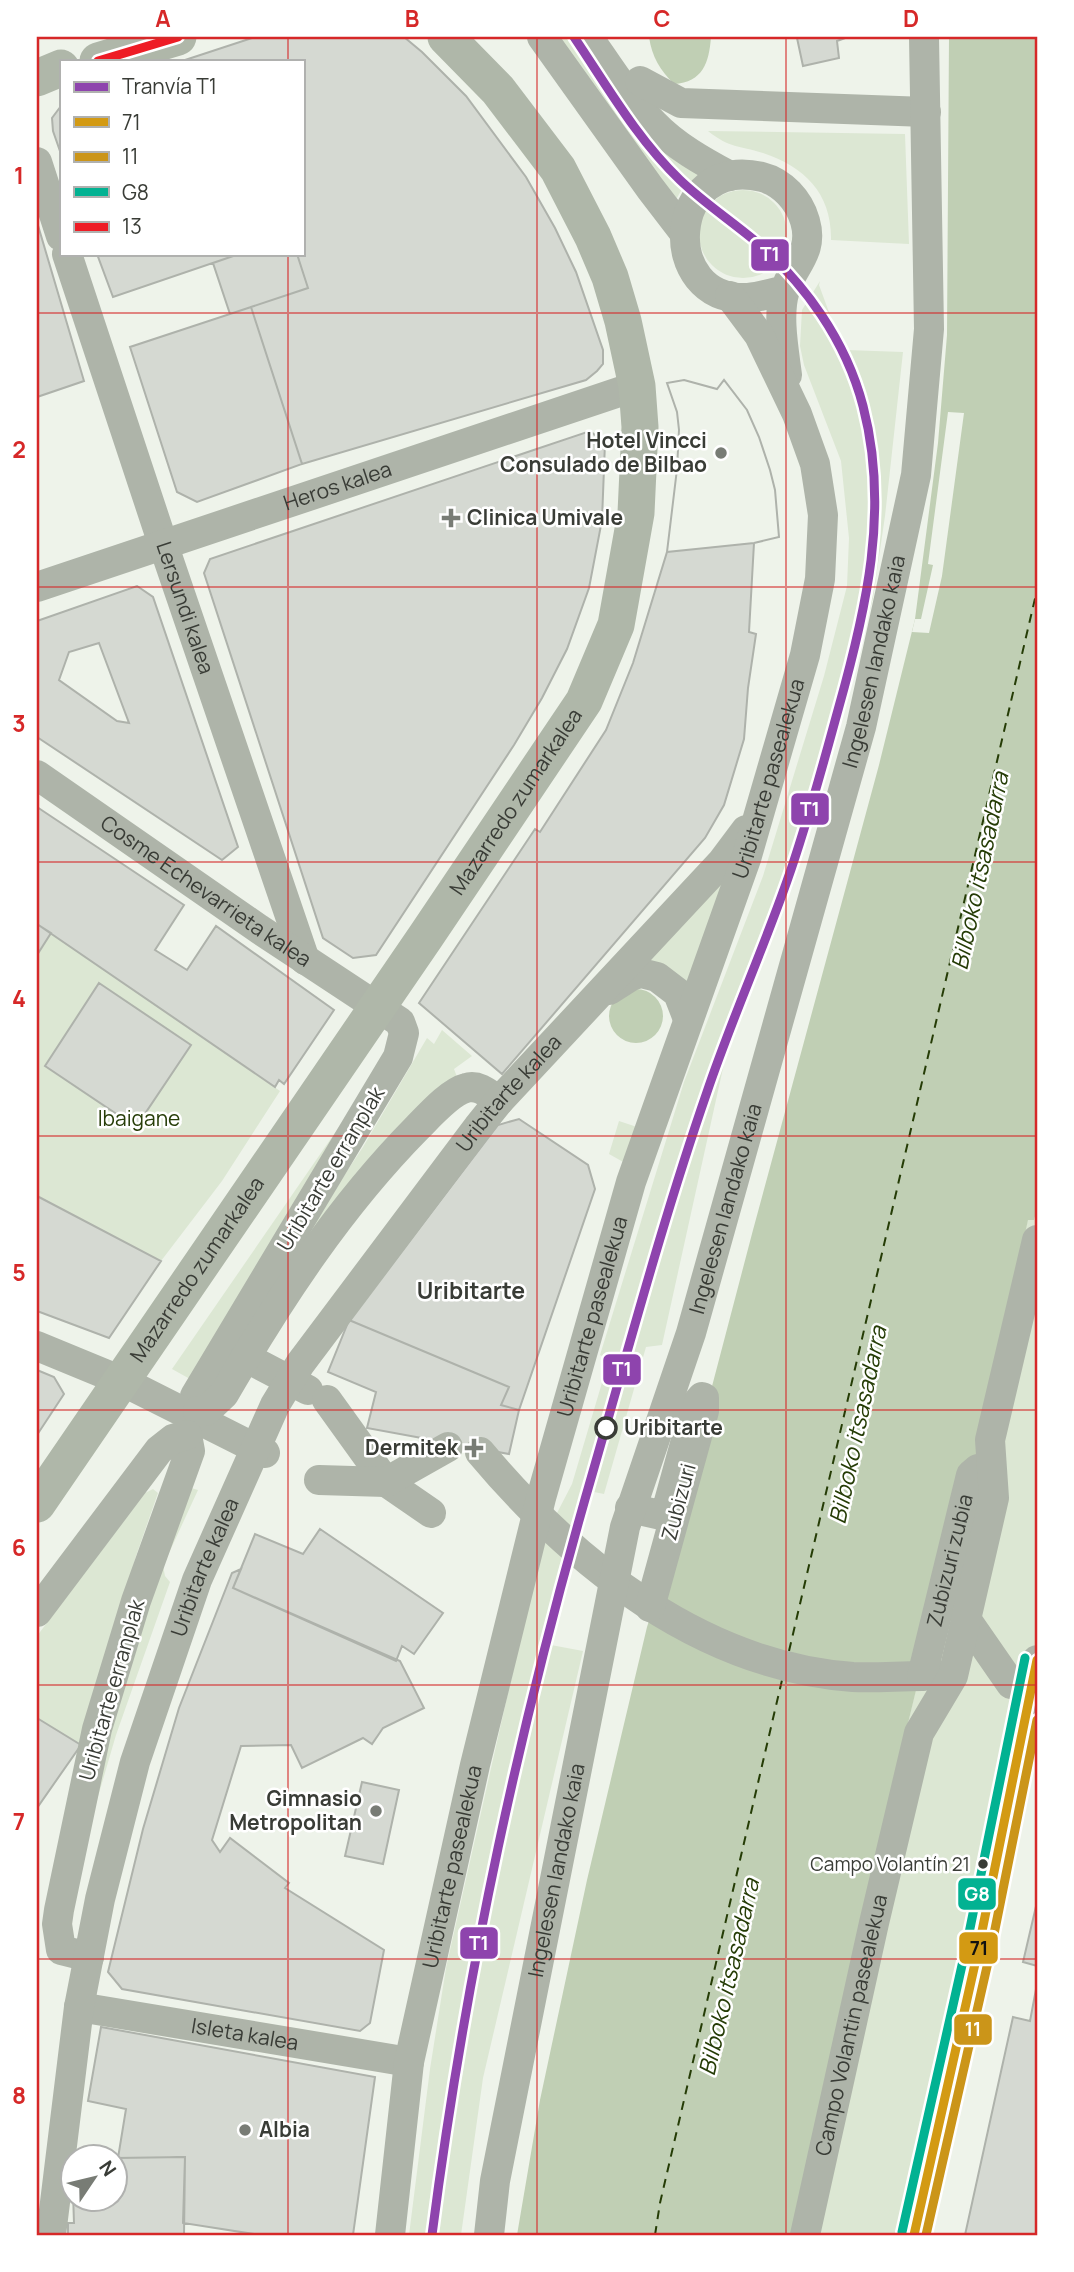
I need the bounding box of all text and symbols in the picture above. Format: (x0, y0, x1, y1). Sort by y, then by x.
text: A (155, 2, 171, 34)
text: B (405, 2, 419, 34)
text: C (654, 2, 671, 34)
text: D (903, 2, 919, 34)
legend (60, 60, 304, 256)
text: Tranvía T1 (122, 72, 217, 100)
text: 71 (122, 108, 141, 136)
text: 11 (122, 142, 138, 170)
text: 1 (14, 159, 24, 191)
text: G8 (122, 178, 149, 206)
text: 13 (122, 212, 142, 240)
line badge: T1 (750, 238, 790, 272)
text: T1 (760, 241, 780, 267)
place label: Hotel Vincci Consulado de Bilbao (500, 426, 707, 478)
text: 2 (12, 433, 26, 465)
marker: Hotel Vincci Consulado de Bilbao (713, 445, 729, 461)
street label: Heros kalea (280, 454, 395, 516)
place label: Clinica Umivale (467, 503, 623, 531)
marker: Clinica Umivale (441, 508, 461, 528)
street label: Lersundi kalea (150, 538, 221, 678)
street label: Ingelesen landako kaia (835, 552, 911, 771)
street label: Uribitarte pasealekua (725, 675, 810, 883)
street label: Mazarredo zumarkalea (443, 703, 588, 900)
text: 3 (12, 707, 26, 739)
water label: Bilboko itsasadarra (942, 768, 1016, 972)
line badge: T1 (790, 792, 830, 826)
text: T1 (800, 796, 820, 822)
street label: Cosme Echevarrieta kalea (95, 808, 317, 973)
text: 4 (12, 982, 26, 1014)
street label: Uribitarte kalea (449, 1028, 567, 1157)
street label: Uribitarte erranplak (270, 1081, 391, 1256)
street label: Ingelesen landako kaia (682, 1100, 768, 1317)
park label: Ibaigane (98, 1104, 180, 1132)
street label: Mazarredo zumarkalea (123, 1171, 270, 1367)
street label: Uribitarte pasealekua (550, 1213, 634, 1420)
text: 5 (12, 1256, 26, 1288)
district label: Uribitarte (417, 1274, 525, 1306)
water label: Bilboko itsasadarra (820, 1322, 894, 1526)
line badge: T1 (602, 1353, 642, 1386)
text: T1 (612, 1356, 632, 1382)
place label: Uribitarte (624, 1413, 723, 1441)
marker: Uribitarte (595, 1417, 617, 1439)
place label: Dermitek (365, 1433, 459, 1461)
marker: Dermitek (464, 1438, 484, 1458)
street label: Zubizuri (654, 1460, 702, 1543)
street label: Zubizuri zubia (920, 1491, 979, 1629)
street label: Uribitarte kalea (164, 1493, 245, 1640)
text: 6 (12, 1531, 26, 1563)
street label: Uribitarte erranplak (72, 1595, 150, 1784)
street label: Ingelesen landako kaia (521, 1761, 591, 1980)
street label: Uribitarte pasealekua (415, 1762, 488, 1971)
place label: Gimnasio Metropolitan (229, 1784, 362, 1836)
marker: Gimnasio Metropolitan (368, 1803, 384, 1819)
text: 7 (13, 1805, 25, 1837)
place label: Campo Volantín 21 (810, 1851, 970, 1877)
marker: Campo Volantín 21 (976, 1857, 990, 1871)
water label: Bilboko itsasadarra (690, 1874, 767, 2078)
line badge: G8 (957, 1877, 997, 1911)
text: G8 (964, 1881, 990, 1907)
street label: Campo Volantin pasealekua (808, 1891, 893, 2158)
line badge: T1 (459, 1926, 499, 1960)
text: T1 (469, 1930, 489, 1956)
line badge: 71 (958, 1931, 999, 1965)
text: 71 (970, 1935, 988, 1961)
street label: Isleta kalea (189, 2011, 301, 2056)
line badge: 11 (953, 2013, 993, 2046)
text: 11 (965, 2016, 981, 2042)
text: 8 (12, 2079, 26, 2111)
place label: Albia (259, 2115, 310, 2143)
marker: Albia (237, 2122, 253, 2138)
north arrow (60, 2142, 130, 2212)
text: N (93, 2155, 122, 2181)

